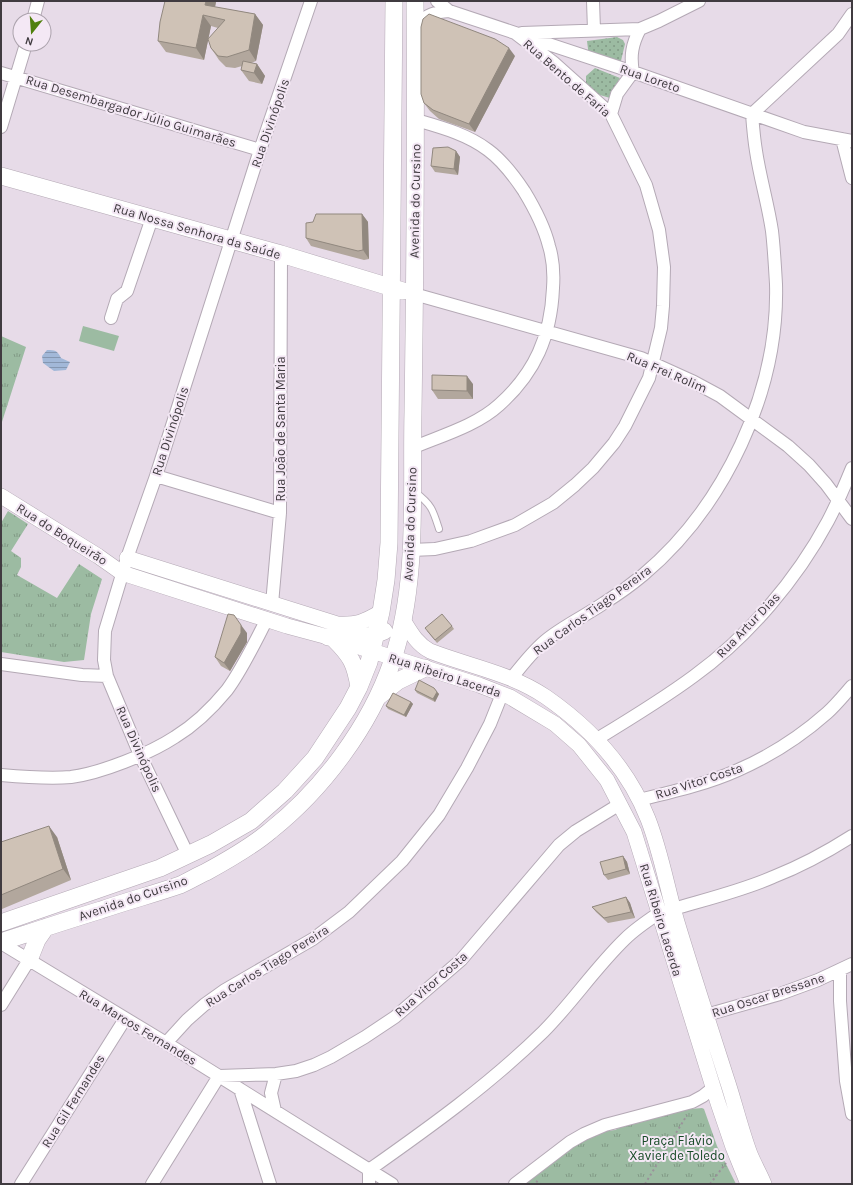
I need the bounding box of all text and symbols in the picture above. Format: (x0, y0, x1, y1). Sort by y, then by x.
north arrow (12, 12, 52, 52)
text: N (24, 34, 35, 48)
street label: Rua Bento de Faria (520, 36, 614, 120)
street label: Rua Loreto (618, 61, 682, 95)
street label: Rua Desembargador Júlio Guimarães (24, 72, 238, 150)
street label: Rua Divinópolis (248, 76, 292, 169)
street label: Avenida do Cursino (407, 144, 423, 258)
street label: Rua Nossa Senhora da Saúde (112, 200, 283, 262)
street label: Rua Frei Rolim (624, 348, 710, 396)
street label: Rua João de Santa Maria (273, 356, 288, 502)
street label: Rua Divinópolis (149, 384, 192, 478)
street label: Avenida do Cursino (401, 467, 419, 581)
street label: Rua do Boqueirão (13, 500, 110, 569)
street label: Rua Carlos Tiago Pereira (530, 562, 654, 658)
street label: Rua Artur Dias (713, 589, 783, 661)
street label: Rua Ribeiro Lacerda (387, 650, 503, 700)
street label: Rua Divinópolis (113, 703, 165, 795)
street label: Rua Vitor Costa (653, 760, 745, 802)
street label: Rua Ribeiro Lacerda (637, 862, 685, 978)
street label: Avenida do Cursino (77, 872, 189, 924)
street label: Rua Carlos Tiago Pereira (203, 922, 331, 1010)
street label: Rua Vitor Costa (392, 948, 470, 1020)
street label: Rua Oscar Bressane (710, 970, 827, 1020)
street label: Rua Marcos Fernandes (76, 986, 200, 1068)
street label: Rua Gil Fernandes (38, 1052, 108, 1150)
park label: Praça Flávio Xavier de Toledo (629, 1133, 725, 1163)

